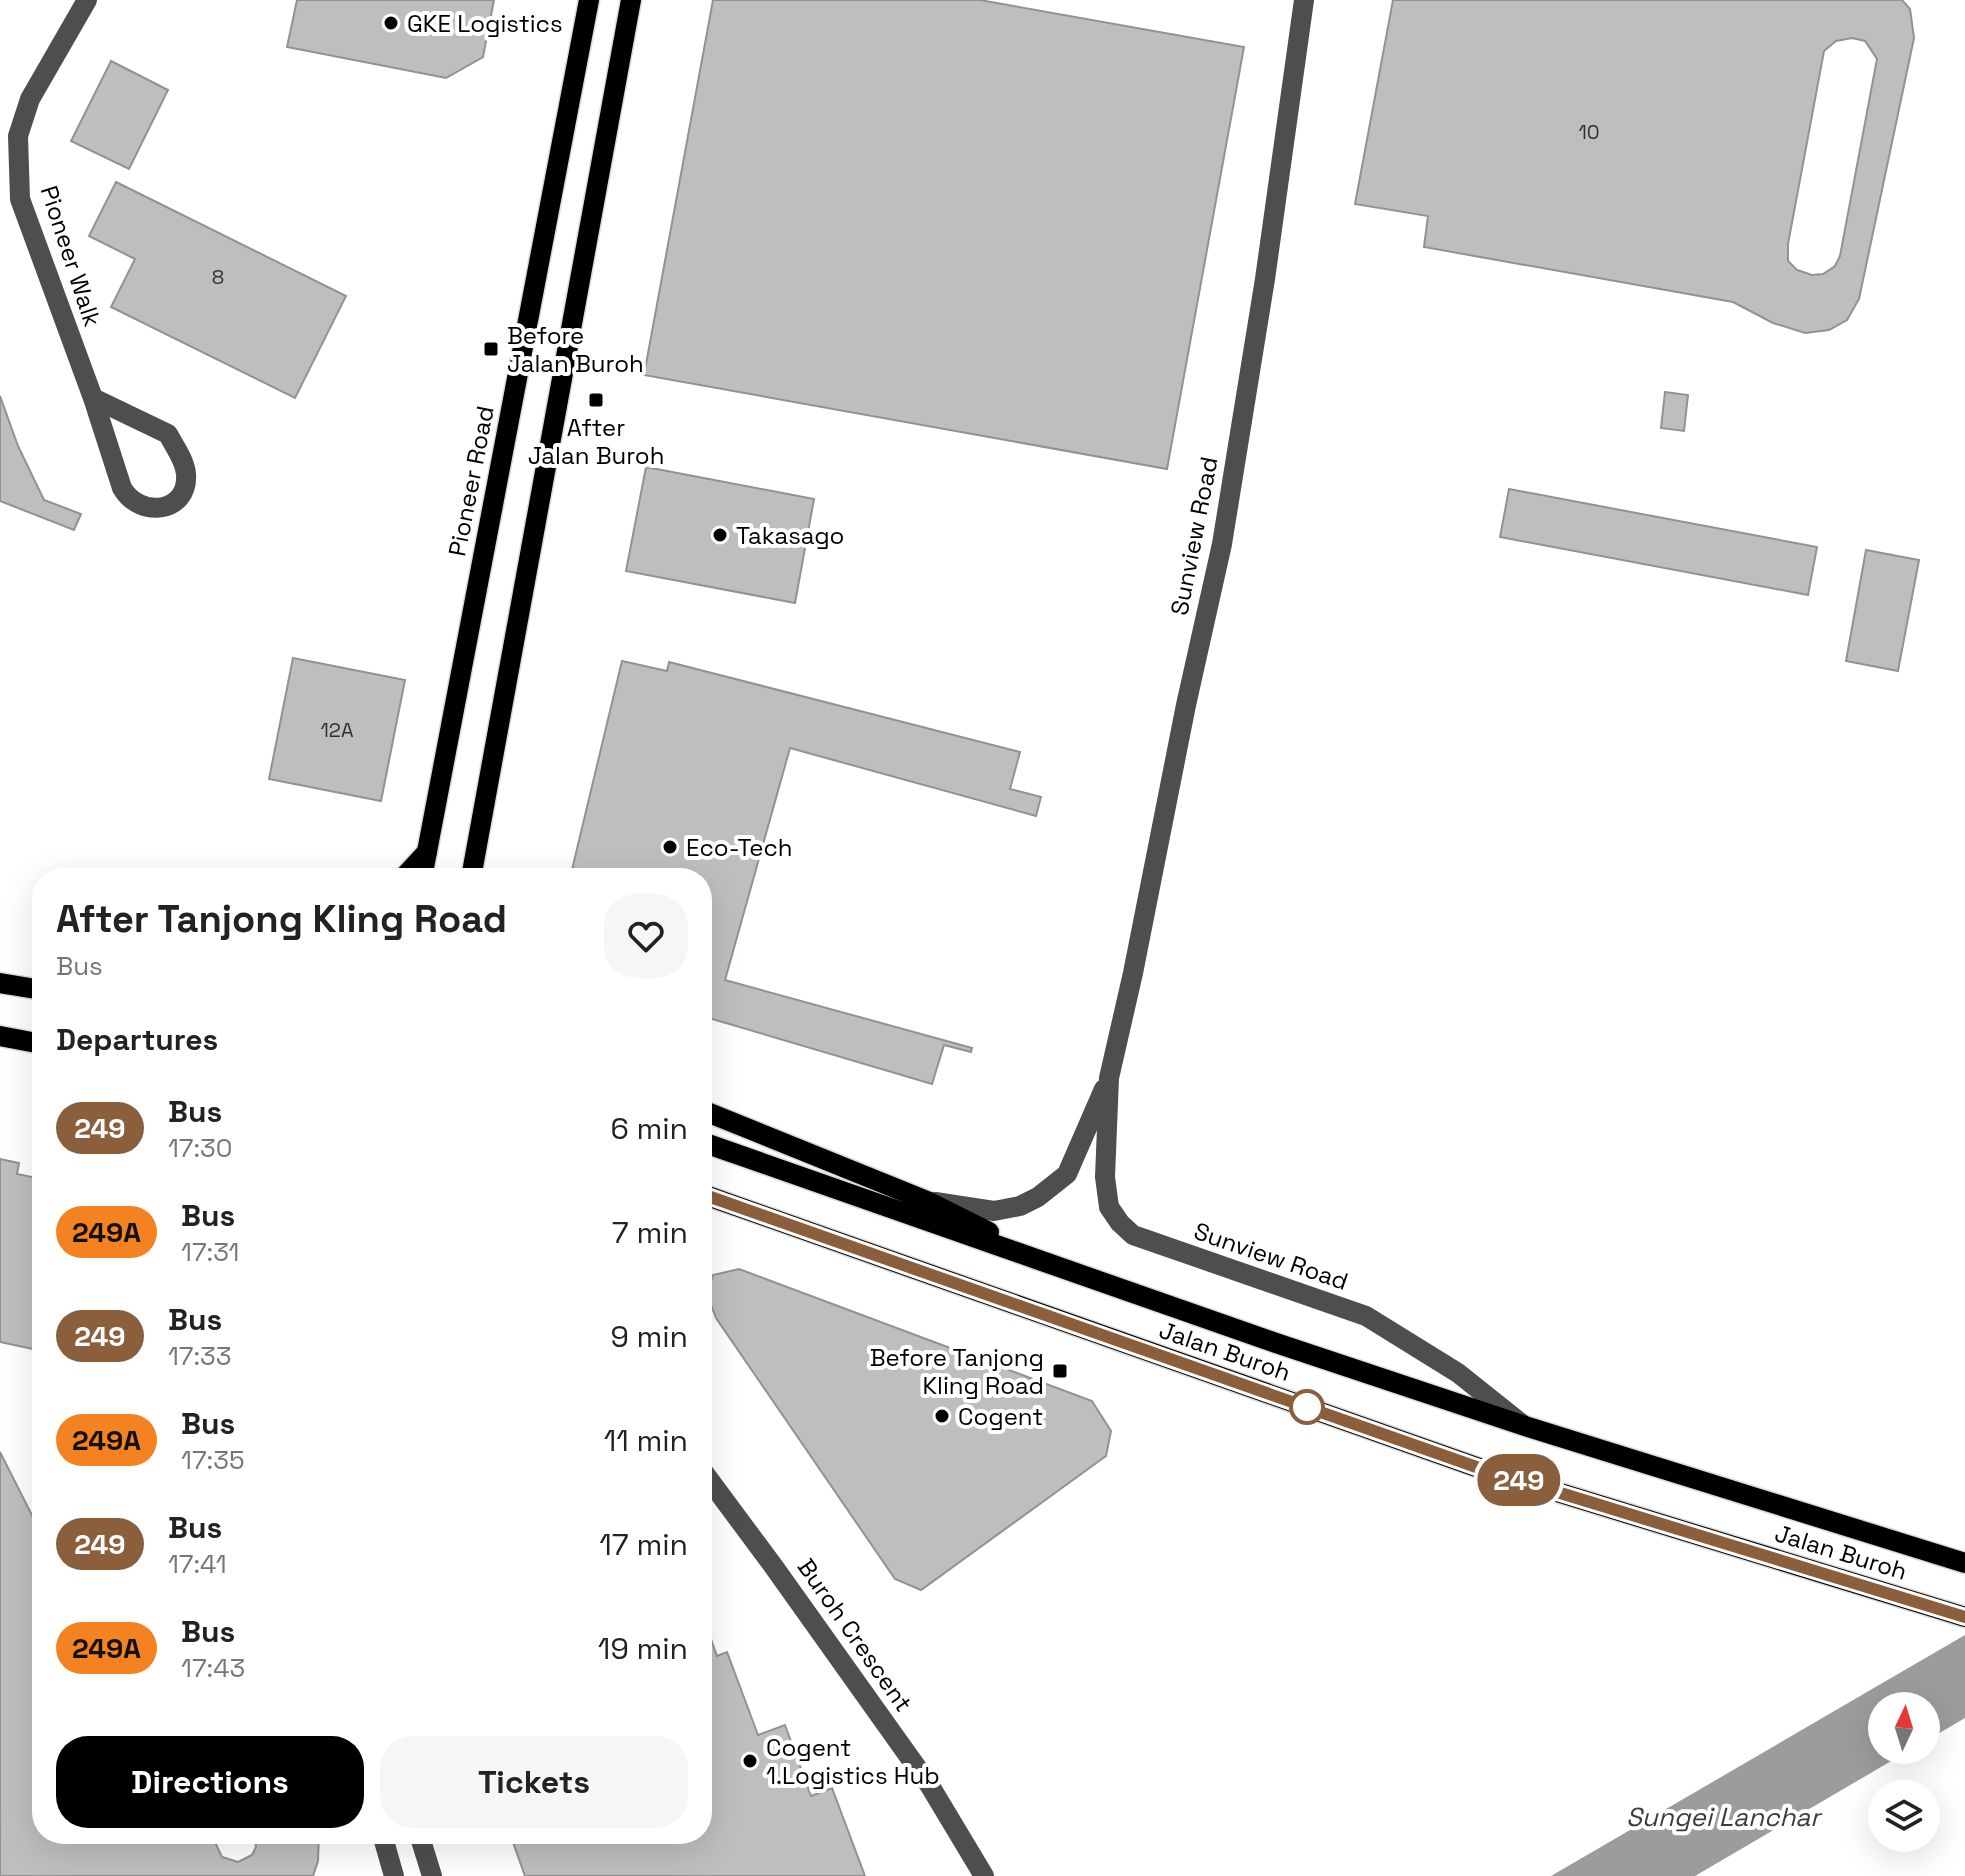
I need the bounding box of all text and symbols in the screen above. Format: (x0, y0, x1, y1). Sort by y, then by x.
place label: GKE Logistics (407, 8, 563, 39)
marker: GKE Logistics (382, 14, 400, 32)
house number: 10 (1578, 119, 1600, 145)
street label: Pioneer Walk (34, 181, 108, 331)
house number: 8 (212, 264, 224, 290)
place label: Before Jalan Buroh (507, 320, 644, 379)
marker: Before Jalan Buroh (482, 340, 500, 358)
marker: After Jalan Buroh (587, 391, 605, 409)
street label: Pioneer Road (441, 403, 501, 559)
place label: After Jalan Buroh (528, 412, 664, 471)
street label: Sunview Road (1163, 454, 1225, 618)
place label: Takasago (736, 520, 844, 551)
marker: Takasago (711, 526, 729, 544)
house number: 12A (320, 717, 354, 743)
place label: Eco-Tech (686, 832, 793, 863)
marker: Eco-Tech (661, 838, 679, 856)
button: heart (604, 894, 688, 978)
text: After Tanjong Kling Road (56, 895, 507, 943)
text: Bus (56, 949, 103, 983)
text: Departures (56, 1020, 218, 1059)
text: Bus (168, 1092, 222, 1131)
text: 6 min (610, 1109, 688, 1148)
text: 249 (74, 1110, 126, 1146)
text: 17:30 (168, 1131, 232, 1165)
text: Bus (181, 1196, 235, 1235)
text: 7 min (612, 1213, 688, 1252)
text: 249A (72, 1214, 141, 1250)
street label: Sunview Road (1190, 1215, 1352, 1297)
text: 17:31 (181, 1235, 239, 1269)
text: Bus (168, 1300, 222, 1339)
street label: Jalan Buroh (1155, 1314, 1295, 1388)
text: 9 min (610, 1317, 688, 1356)
text: 249 (74, 1318, 126, 1354)
text: 17:33 (168, 1339, 232, 1373)
place label: Before Tanjong Kling Road (870, 1342, 1044, 1401)
marker: Before Tanjong Kling Road (1051, 1362, 1069, 1380)
unlabelled marker (1290, 1390, 1324, 1424)
place label: Cogent (958, 1401, 1043, 1432)
text: Bus (181, 1404, 235, 1443)
marker: Cogent (933, 1407, 951, 1425)
text: 11 min (604, 1421, 688, 1460)
text: 249A (72, 1422, 141, 1458)
text: 17:35 (181, 1443, 244, 1477)
line badge: 249 (1473, 1454, 1565, 1506)
text: 249 (1493, 1462, 1545, 1498)
text: Bus (168, 1508, 222, 1547)
street label: Jalan Buroh (1771, 1517, 1911, 1587)
text: 17 min (599, 1525, 688, 1564)
text: 249 (74, 1526, 126, 1562)
text: 17:41 (168, 1547, 227, 1581)
street label: Buroh Crescent (791, 1552, 919, 1718)
text: Bus (181, 1612, 235, 1651)
text: 19 min (598, 1629, 688, 1668)
text: 249A (72, 1630, 141, 1666)
text: 17:43 (181, 1651, 245, 1685)
north arrow (1868, 1692, 1940, 1764)
map controls (1868, 1692, 1940, 1852)
place label: Cogent 1.Logistics Hub (766, 1732, 940, 1791)
button: Directions (56, 1736, 364, 1828)
button: Tickets (380, 1736, 688, 1828)
marker: Cogent 1.Logistics Hub (741, 1752, 759, 1770)
button: layers (1868, 1780, 1940, 1852)
water label: Sungei Lanchar (1626, 1800, 1823, 1834)

